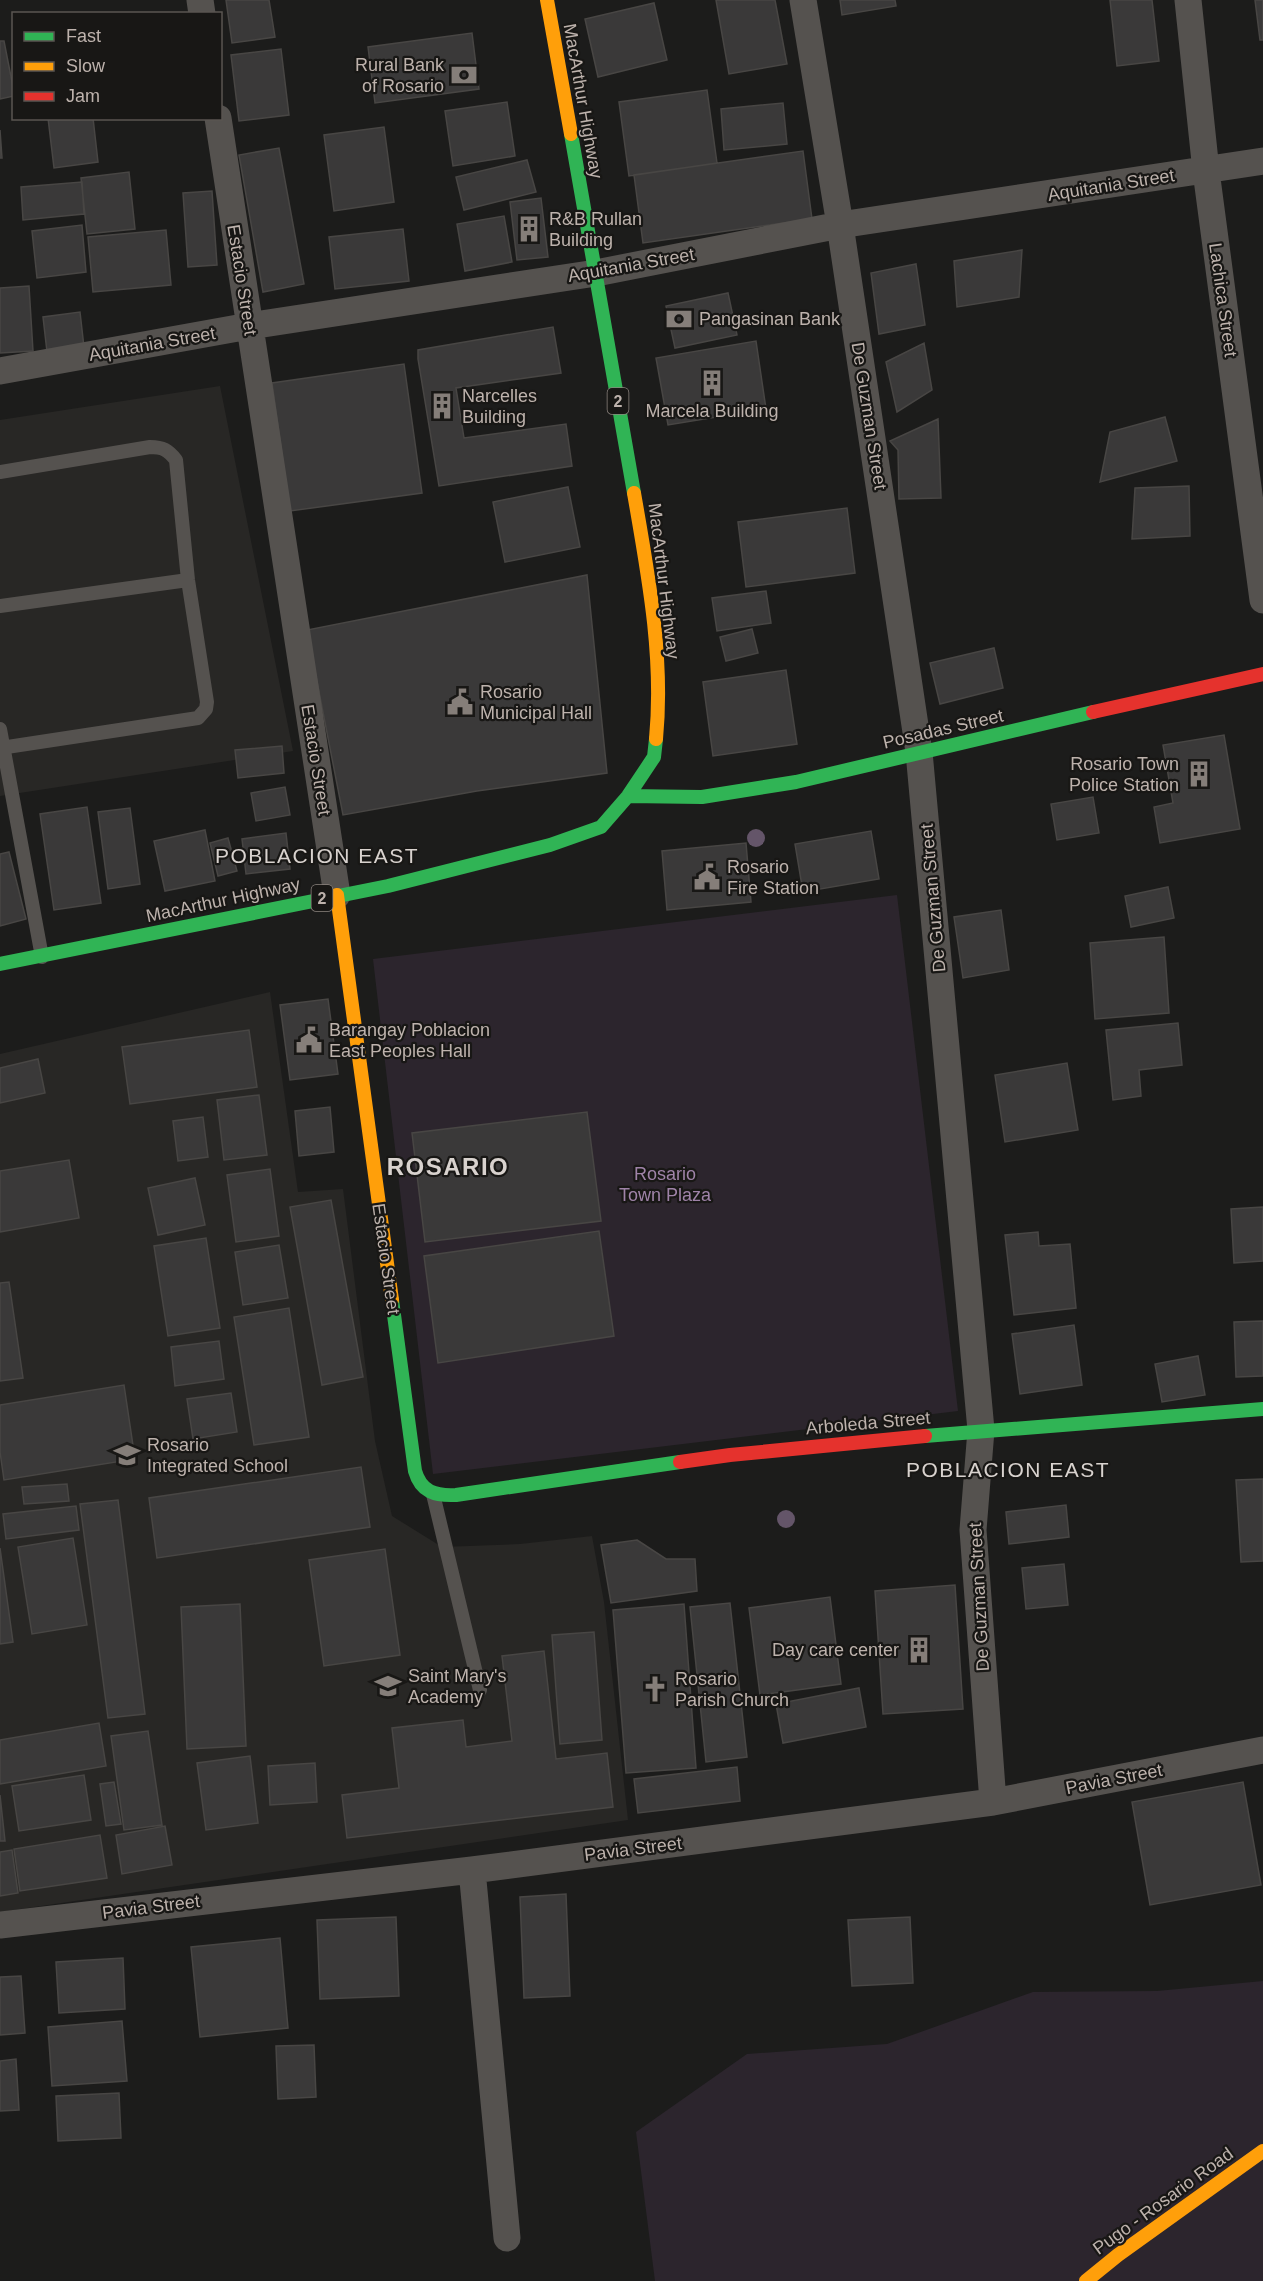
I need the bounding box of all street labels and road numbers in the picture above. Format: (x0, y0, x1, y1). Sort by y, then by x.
street label: MacArthur Highway (560, 22, 606, 180)
street label: Aquitania Street (1046, 165, 1176, 205)
street label: Estacio Street (223, 223, 261, 337)
street label: Lachica Street (1205, 242, 1241, 358)
street label: Aquitania Street (566, 244, 696, 286)
street label: Aquitania Street (87, 323, 217, 365)
street label: De Guzman Street (847, 341, 891, 491)
road number: 2 (608, 388, 628, 414)
street label: MacArthur Highway (645, 502, 683, 660)
street label: Estacio Street (297, 703, 335, 817)
street label: Posadas Street (881, 705, 1005, 753)
street label: De Guzman Street (917, 823, 949, 973)
street label: MacArthur Highway (144, 874, 302, 926)
road number: 2 (312, 885, 332, 911)
street label: Estacio Street (368, 1202, 404, 1316)
street label: Arboleda Street (805, 1408, 931, 1438)
street label: De Guzman Street (965, 1522, 993, 1672)
street label: Pavia Street (1064, 1760, 1164, 1798)
street label: Pavia Street (583, 1833, 683, 1865)
street label: Pavia Street (101, 1891, 201, 1923)
street label: Pugo - Rosario Road (1089, 2144, 1237, 2258)

